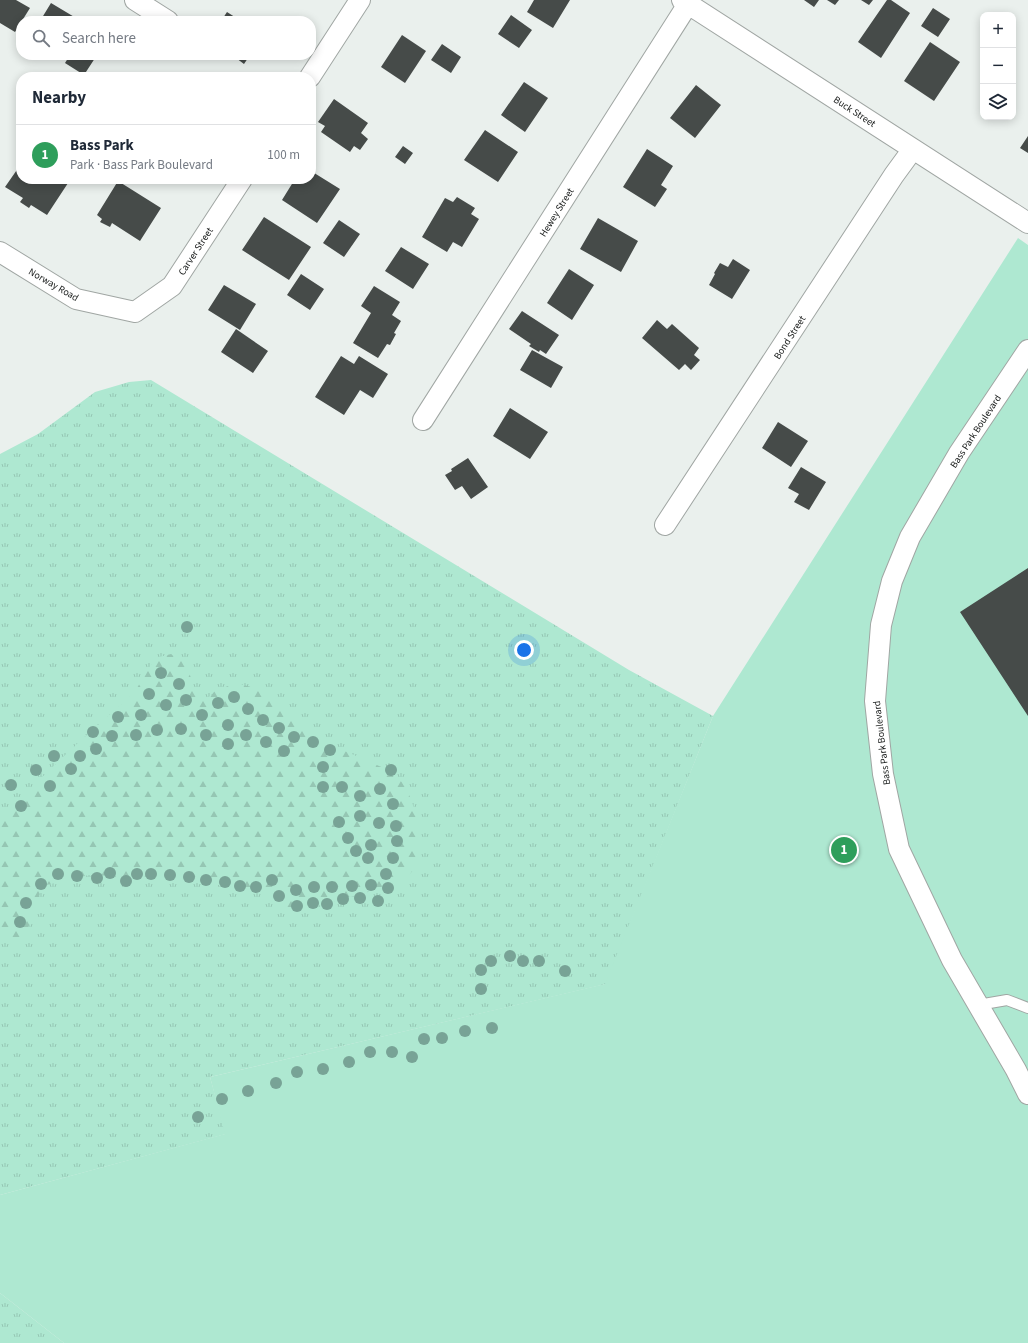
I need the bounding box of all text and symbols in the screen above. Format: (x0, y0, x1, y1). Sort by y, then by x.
map controls (980, 12, 1016, 120)
button: + (980, 12, 1016, 48)
search box (16, 16, 316, 60)
icon: search (30, 27, 52, 49)
text: Search here (62, 28, 136, 49)
button: − (980, 48, 1016, 84)
button: layers (980, 84, 1016, 120)
text: Nearby (32, 86, 86, 110)
street label: Buck Street (831, 93, 879, 131)
text: Bass Park (70, 135, 134, 156)
text: 1 (42, 146, 48, 164)
text: 100 m (267, 146, 300, 164)
text: Park · Bass Park Boulevard (70, 156, 213, 174)
street label: Hewey Street (536, 185, 578, 240)
street label: Carver Street (175, 224, 217, 278)
street label: Norway Road (26, 265, 81, 305)
street label: Bond Street (771, 313, 809, 362)
street label: Bass Park Boulevard (947, 392, 1005, 471)
your location (514, 640, 534, 660)
street label: Bass Park Boulevard (870, 700, 894, 786)
pin: 1 (831, 835, 857, 865)

